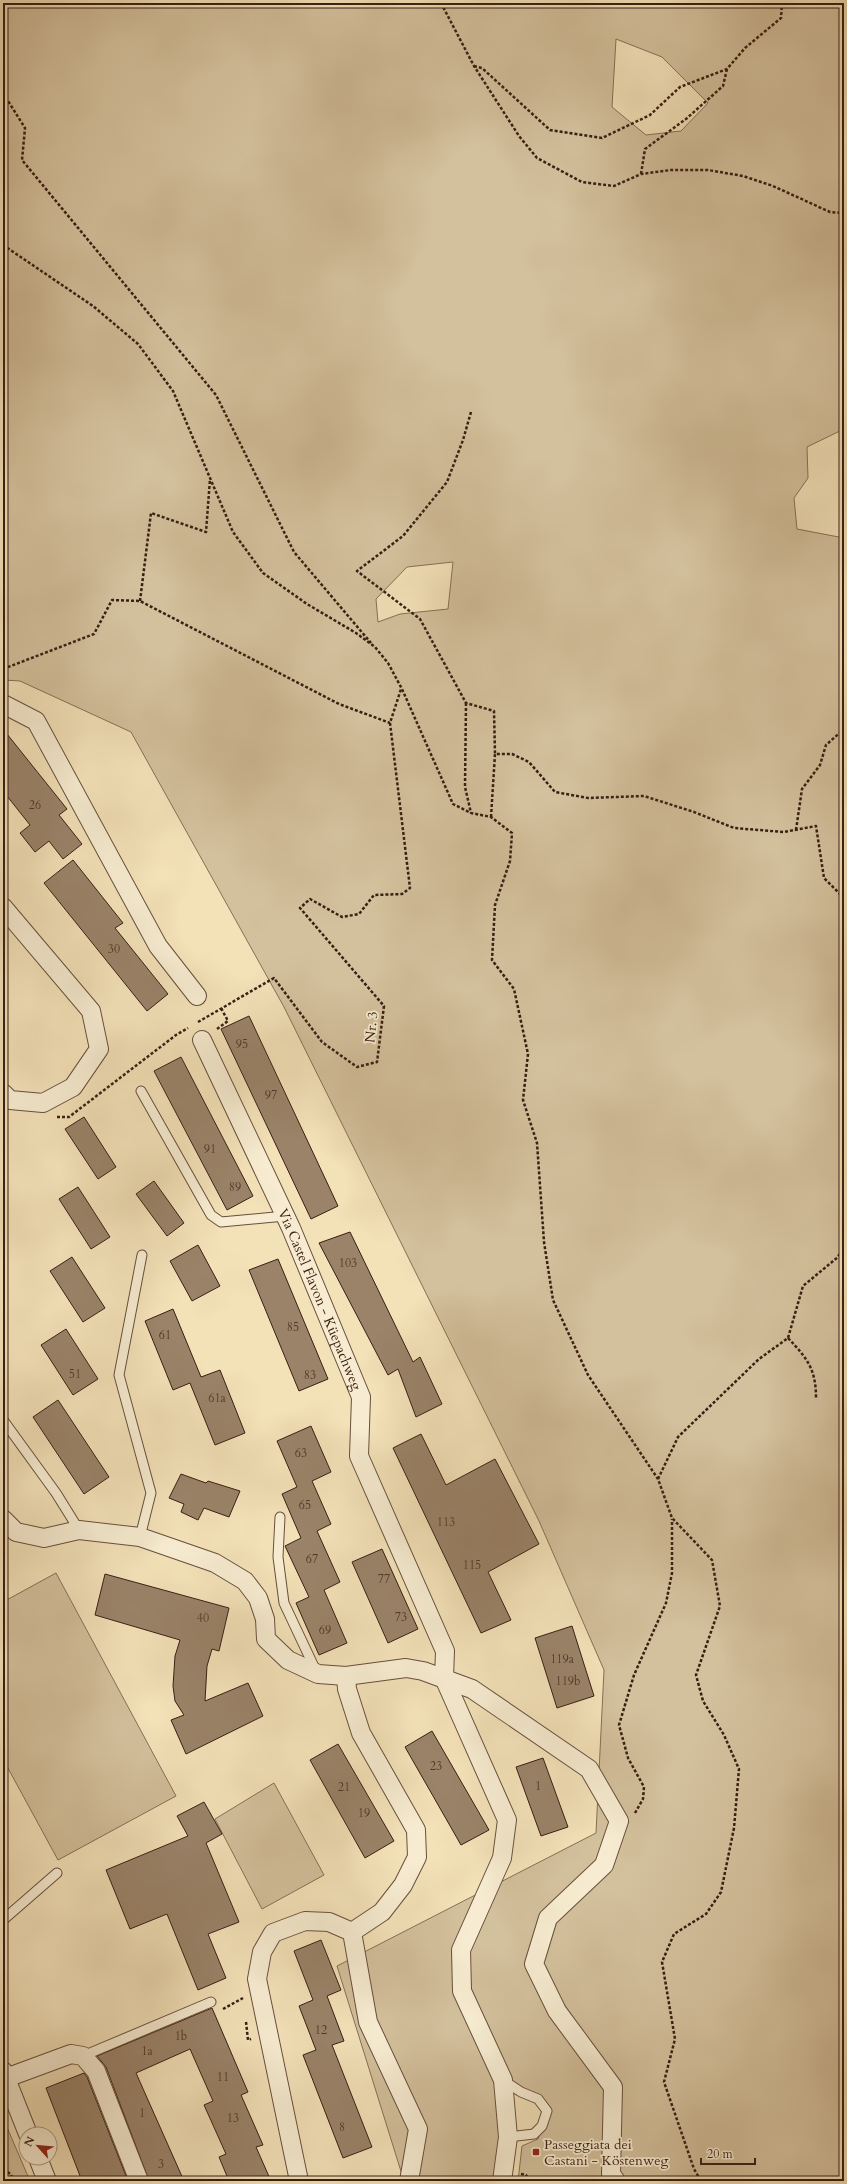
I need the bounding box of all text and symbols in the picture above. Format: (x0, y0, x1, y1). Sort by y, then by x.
house number: 26 (29, 797, 41, 813)
house number: 30 (108, 941, 120, 957)
street label: Nr. 3 (360, 1010, 383, 1044)
house number: 95 (236, 1036, 248, 1052)
house number: 97 (265, 1087, 277, 1103)
house number: 91 (204, 1141, 216, 1157)
house number: 89 (229, 1179, 241, 1195)
street label: Via Castel Flavon - Küepachweg (273, 1206, 366, 1393)
house number: 103 (339, 1255, 357, 1271)
house number: 85 (287, 1319, 299, 1335)
house number: 61 (159, 1327, 171, 1343)
house number: 51 (69, 1366, 81, 1382)
house number: 83 (304, 1367, 316, 1383)
house number: 61a (208, 1390, 227, 1406)
house number: 63 (295, 1445, 307, 1461)
house number: 65 (299, 1497, 311, 1513)
house number: 113 (437, 1514, 455, 1530)
house number: 67 (306, 1551, 318, 1567)
house number: 115 (463, 1557, 481, 1573)
house number: 77 (378, 1571, 390, 1587)
house number: 73 (395, 1609, 407, 1625)
house number: 40 (197, 1610, 209, 1626)
house number: 69 (319, 1622, 331, 1638)
house number: 119a (550, 1651, 575, 1667)
house number: 119b (556, 1673, 580, 1689)
house number: 23 (430, 1758, 442, 1774)
house number: 1 (535, 1778, 541, 1794)
house number: 21 (338, 1779, 350, 1795)
house number: 19 (358, 1805, 370, 1821)
house number: 12 (315, 2022, 327, 2038)
house number: 1b (175, 2028, 187, 2044)
house number: 1a (141, 2043, 153, 2059)
house number: 11 (217, 2069, 229, 2085)
house number: 1 (139, 2105, 145, 2121)
house number: 13 (227, 2110, 239, 2126)
house number: 8 (339, 2119, 345, 2135)
north arrow (18, 2126, 58, 2166)
text: N (21, 2134, 39, 2149)
place label: Passeggiata dei Castani - Köstenweg (544, 2135, 669, 2170)
scale bar (701, 2140, 755, 2166)
text: 20 m (707, 2146, 734, 2162)
marker: Passeggiata dei Castani - Köstenweg (531, 2147, 541, 2157)
house number: 3 (158, 2156, 164, 2172)

